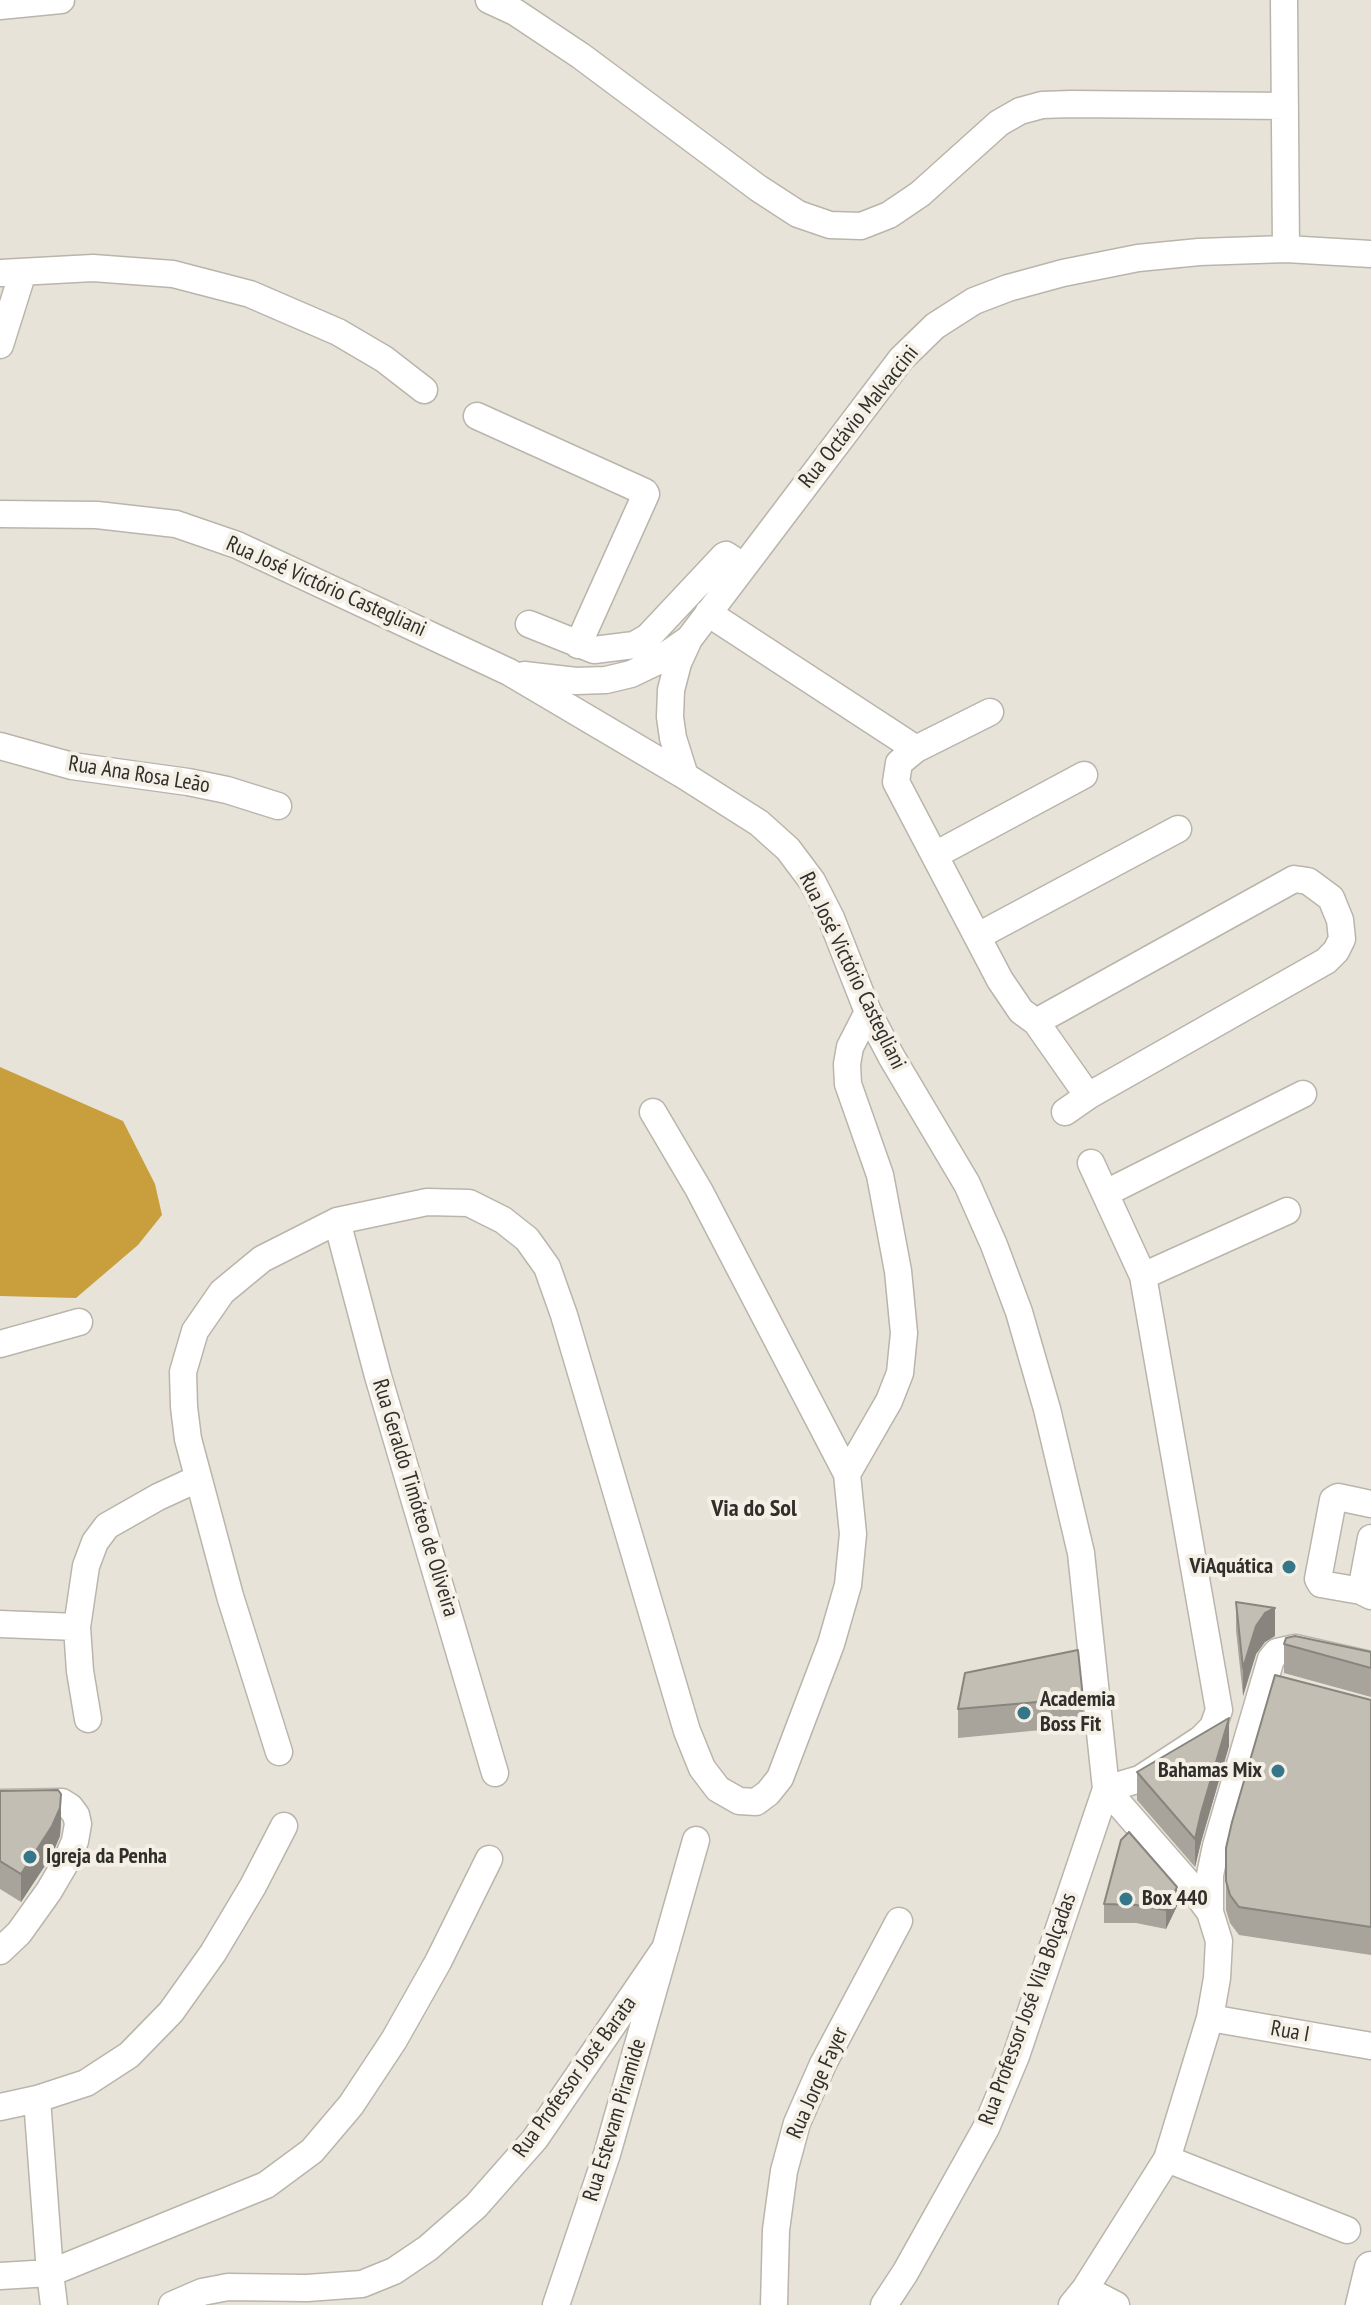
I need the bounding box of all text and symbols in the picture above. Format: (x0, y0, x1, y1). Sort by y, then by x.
street label: Rua Octávio Malvaccini (793, 340, 925, 494)
street label: Rua José Victório Castegliani (222, 531, 430, 643)
street label: Rua Ana Rosa Leão (66, 751, 212, 799)
street label: Rua José Victório Castegliani (793, 868, 911, 1074)
street label: Rua Geraldo Timóteo de Oliveira (366, 1376, 464, 1620)
district label: Via do Sol (711, 1495, 797, 1523)
place label: ViAquática (1190, 1554, 1273, 1580)
marker: ViAquática (1280, 1558, 1298, 1576)
place label: Academia Boss Fit (1040, 1687, 1115, 1738)
marker: Academia Boss Fit (1015, 1704, 1033, 1722)
place label: Bahamas Mix (1158, 1758, 1262, 1784)
marker: Bahamas Mix (1269, 1762, 1287, 1780)
place label: Igreja da Penha (46, 1844, 167, 1870)
marker: Igreja da Penha (21, 1848, 39, 1866)
place label: Box 440 (1142, 1886, 1208, 1912)
street label: Rua Professor José Vila Bolçadas (974, 1889, 1082, 2129)
marker: Box 440 (1117, 1890, 1135, 1908)
street label: Rua Professor José Barata (508, 1991, 642, 2163)
street label: Rua I (1269, 2016, 1311, 2048)
street label: Rua Jorge Fayer (782, 2023, 854, 2143)
street label: Rua Estevam Piramide (578, 2036, 652, 2204)

